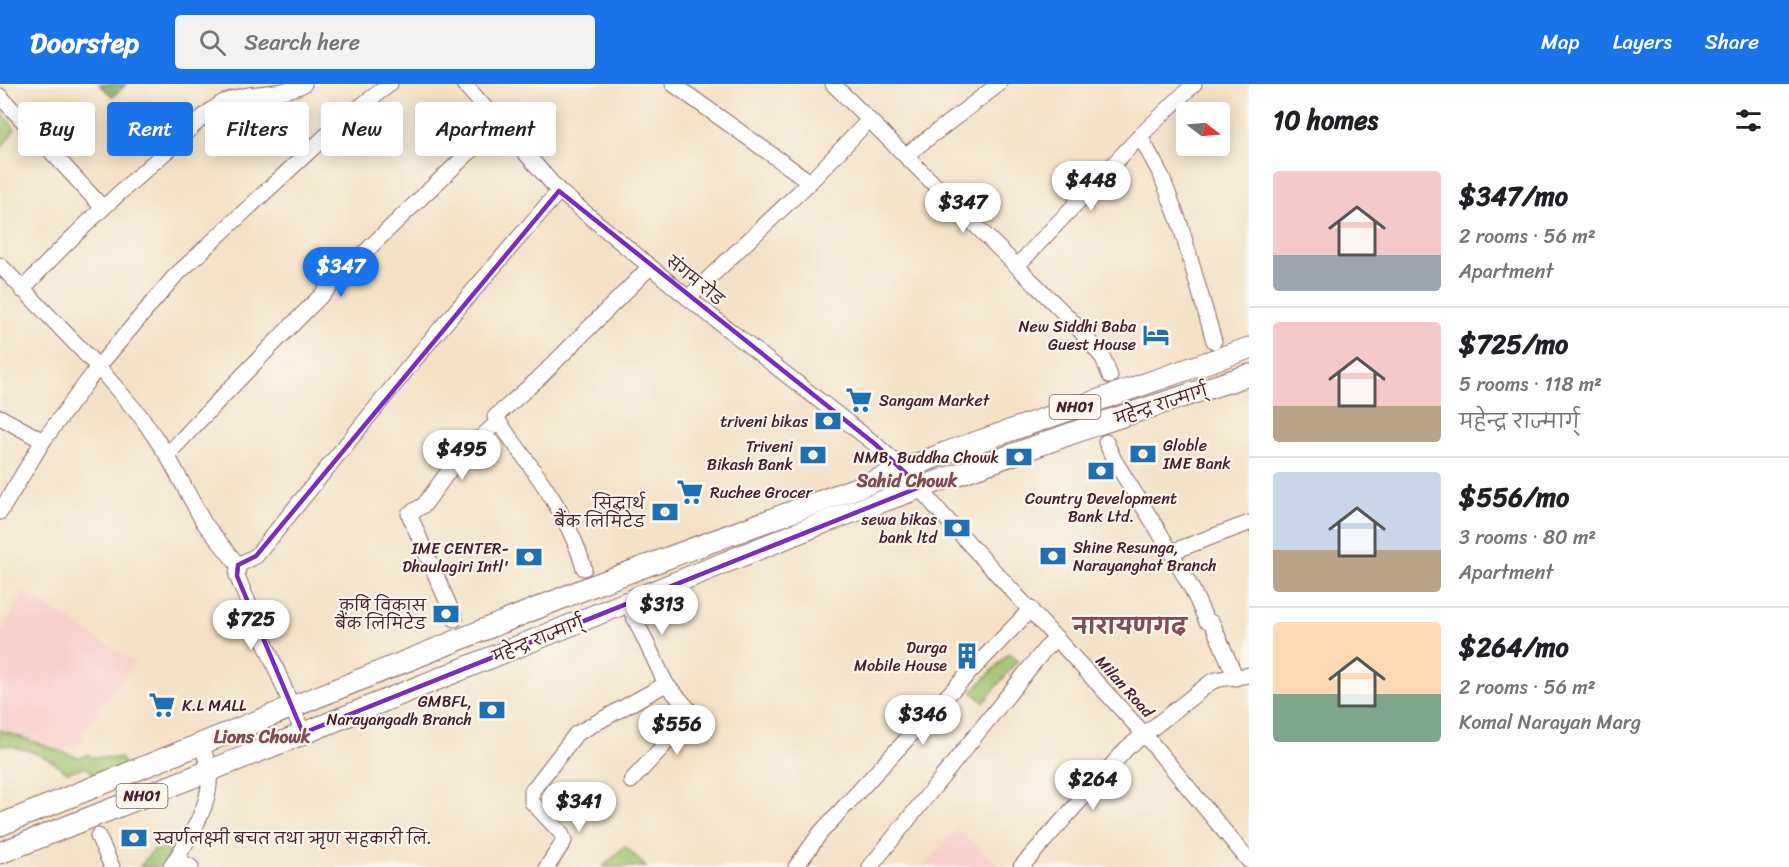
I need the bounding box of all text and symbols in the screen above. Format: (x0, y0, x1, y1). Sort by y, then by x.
search box (175, 15, 595, 69)
text: Doorstep (30, 18, 139, 67)
text: Search here (244, 23, 360, 62)
text: Map (1541, 23, 1580, 61)
text: Layers (1613, 23, 1672, 61)
text: Share (1705, 23, 1759, 61)
icon: search (196, 26, 229, 59)
text: 10 homes (1273, 97, 1378, 143)
chip: Buy (18, 102, 95, 156)
chip: Rent (107, 102, 193, 156)
chip: Filters (205, 102, 309, 156)
chip: New (321, 102, 403, 156)
chip: Apartment (415, 102, 556, 156)
north arrow (1176, 102, 1230, 156)
map controls (1176, 102, 1230, 156)
icon: filters (1732, 104, 1765, 137)
pin: $448 (1055, 161, 1127, 212)
text: $448 (1066, 163, 1116, 198)
text: $347/mo (1459, 173, 1568, 219)
pin: $347 (927, 183, 999, 234)
text: $347 (939, 185, 987, 220)
icon: home (1321, 195, 1393, 267)
text: 2 rooms · 56 m² (1459, 219, 1596, 254)
pin: $347 (305, 247, 377, 298)
street label: संगम रोड (659, 247, 731, 314)
text: $347 (317, 249, 365, 284)
text: Apartment (1459, 254, 1553, 289)
place label: New Siddhi Baba Guest House (1018, 312, 1137, 359)
hotel icon: New Siddhi Baba Guest House (1141, 320, 1171, 350)
text: $725/mo (1459, 321, 1568, 367)
icon: home (1321, 346, 1393, 418)
text: 5 rooms · 118 m² (1459, 367, 1602, 402)
street label: महेन्द्र राज्मार्ग् (1110, 375, 1213, 434)
supermarket icon: Sangam Market (844, 385, 874, 415)
place label: Sangam Market (879, 386, 990, 415)
road number: NH01 (1050, 395, 1100, 419)
text: महेन्द्र राज्मार्ग् (1459, 404, 1580, 439)
bank icon: triveni bikas (813, 406, 843, 436)
place label: triveni bikas (720, 407, 809, 436)
pin: $495 (426, 430, 498, 481)
place label: Globle IME Bank (1162, 431, 1231, 478)
text: $495 (437, 432, 487, 467)
place label: Triveni Bikash Bank (707, 432, 794, 479)
bank icon: Globle IME Bank (1128, 439, 1158, 469)
bank icon: Triveni Bikash Bank (798, 440, 828, 470)
bank icon: NMB, Buddha Chowk (1004, 442, 1034, 472)
place label: NMB, Buddha Chowk (854, 443, 999, 472)
bank icon: Country Development Bank Ltd. (1086, 456, 1116, 486)
district label: Sahid Chowk (856, 465, 958, 497)
text: $556/mo (1459, 474, 1569, 520)
supermarket icon: Ruchee Grocer (675, 477, 705, 507)
place label: Ruchee Grocer (710, 478, 814, 507)
place label: Country Development Bank Ltd. (1025, 484, 1177, 531)
place label: सिद्धार्थ बैंक लिमिटेड (553, 489, 646, 536)
icon: home (1321, 496, 1393, 568)
bank icon: सिद्धार्थ बैंक लिमिटेड (650, 497, 680, 527)
place label: sewa bikas bank ltd (860, 505, 939, 552)
bank icon: sewa bikas bank ltd (942, 513, 972, 543)
text: 3 rooms · 80 m² (1459, 520, 1596, 555)
place label: Shine Resunga, Narayanghat Branch (1073, 533, 1217, 580)
place label: IME CENTER- Dhaulagiri Intl' (402, 534, 509, 581)
bank icon: Shine Resunga, Narayanghat Branch (1038, 541, 1068, 571)
bank icon: IME CENTER- Dhaulagiri Intl' (514, 542, 544, 572)
text: Apartment (1459, 555, 1553, 590)
pin: $313 (626, 585, 698, 636)
text: $313 (640, 587, 684, 622)
place label: कृषि विकास बैंक लिमिटेड (334, 591, 427, 638)
bank icon: कृषि विकास बैंक लिमिटेड (431, 599, 461, 629)
pin: $725 (215, 600, 287, 651)
text: $725 (227, 602, 275, 637)
street label: महेन्द्र राज्मार्ग् (487, 607, 589, 671)
district label: नारायणगढ (1071, 607, 1189, 646)
text: $264/mo (1459, 624, 1569, 670)
place label: Durga Mobile House (854, 633, 948, 680)
building icon: Durga Mobile House (952, 641, 982, 671)
icon: home (1321, 646, 1393, 718)
street label: Milan Road (1088, 648, 1162, 726)
text: 2 rooms · 56 m² (1459, 670, 1596, 705)
place label: GMBFL, Narayangadh Branch (326, 687, 472, 734)
supermarket icon: K.L MALL (147, 690, 177, 720)
place label: K.L MALL (182, 691, 247, 720)
bank icon: GMBFL, Narayangadh Branch (477, 695, 507, 725)
pin: $346 (887, 695, 959, 746)
text: $346 (899, 697, 947, 732)
pin: $556 (641, 705, 713, 756)
text: Komal Narayan Marg (1459, 705, 1641, 740)
text: $556 (652, 707, 702, 742)
district label: Lions Chowk (214, 721, 311, 753)
pin: $264 (1057, 760, 1129, 811)
text: $264 (1069, 762, 1117, 797)
pin: $341 (543, 782, 615, 833)
road number: NH01 (116, 784, 168, 808)
text: $341 (556, 784, 602, 819)
bank icon: स्वर्णलक्ष्मी बचत तथा ऋण सहकारी लि. (119, 823, 149, 853)
place label: स्वर्णलक्ष्मी बचत तथा ऋण सहकारी लि. (153, 824, 432, 853)

